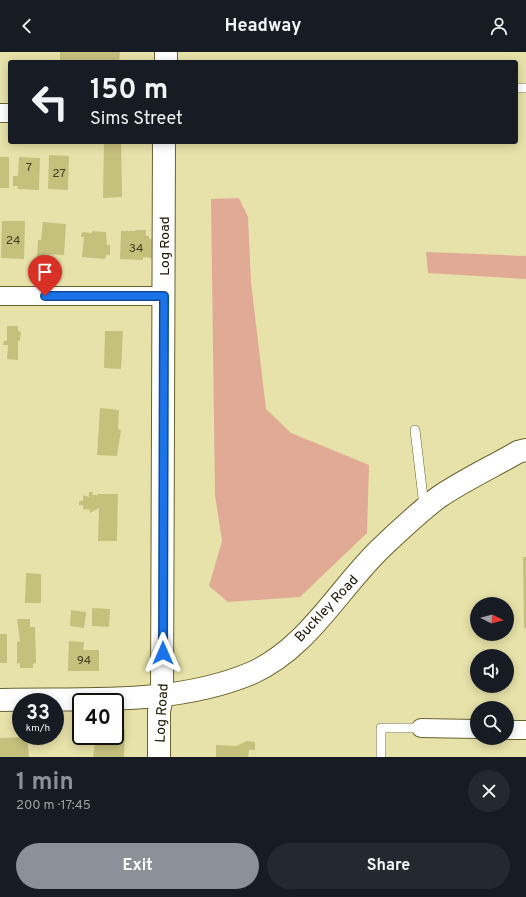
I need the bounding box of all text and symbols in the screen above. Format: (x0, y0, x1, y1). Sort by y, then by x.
icon: back (16, 15, 38, 37)
text: Headway (225, 15, 301, 38)
icon: person (488, 15, 510, 37)
text: 150 m (90, 73, 168, 109)
icon: left (24, 76, 76, 128)
text: Sims Street (90, 108, 183, 131)
house number: 7 (26, 160, 32, 176)
house number: 27 (52, 166, 66, 182)
street label: Log Road (157, 216, 174, 276)
house number: 24 (6, 233, 20, 249)
house number: 34 (129, 241, 143, 257)
pin (28, 255, 62, 296)
icon: arrive (34, 261, 56, 283)
street label: Buckley Road (292, 572, 362, 646)
north arrow (470, 597, 514, 641)
map controls (470, 597, 514, 745)
position arrow (142, 632, 184, 674)
button: sound (470, 649, 514, 693)
house number: 94 (77, 653, 91, 669)
street label: Log Road (152, 683, 173, 743)
speed limit sign: 40 (72, 693, 124, 745)
text: 33 (26, 701, 50, 727)
button: search (470, 701, 514, 745)
text: km/h (26, 722, 50, 735)
text: 1 min (16, 768, 74, 798)
button: close (468, 770, 510, 812)
text: 200 m · 17:45 (16, 798, 91, 814)
button: Exit (16, 843, 259, 889)
button: Share (267, 843, 510, 889)

